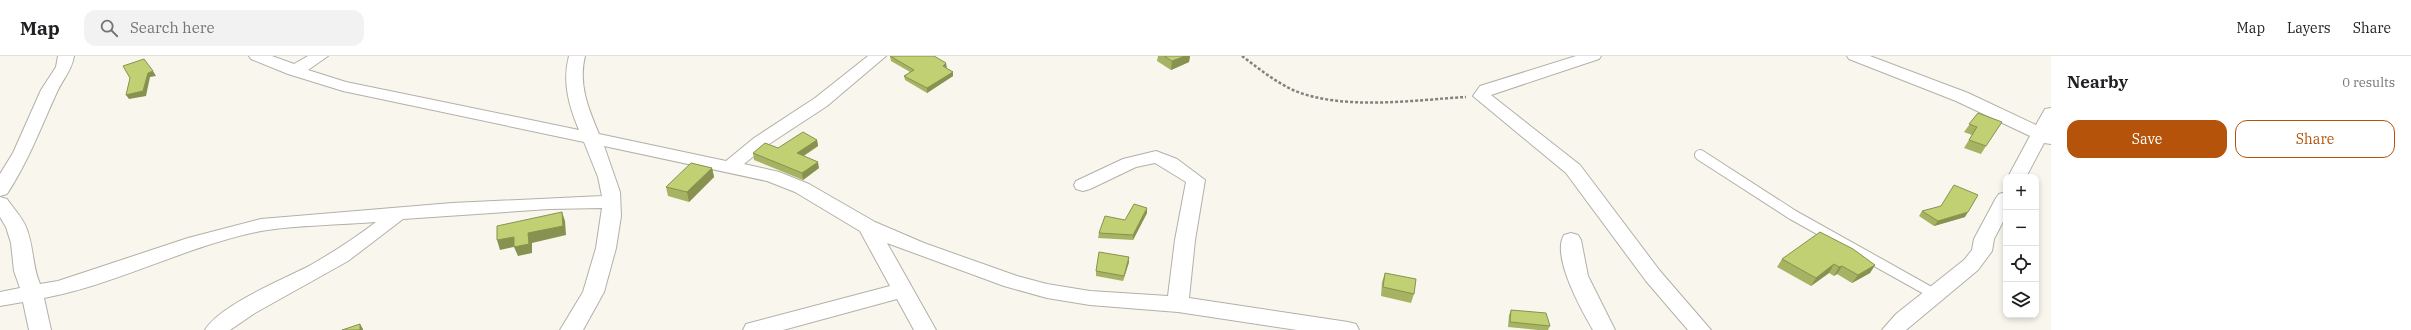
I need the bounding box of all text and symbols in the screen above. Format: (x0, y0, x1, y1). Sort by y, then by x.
search box (84, 10, 364, 46)
text: Map (20, 16, 60, 40)
icon: search (98, 17, 120, 39)
text: Search here (130, 18, 214, 37)
text: Map (2237, 19, 2265, 37)
text: Layers (2287, 19, 2331, 37)
text: Share (2353, 19, 2391, 37)
text: Nearby (2067, 71, 2128, 93)
text: 0 results (2342, 74, 2395, 91)
button: Save (2067, 120, 2227, 158)
button: Share (2235, 120, 2395, 158)
map controls (2003, 174, 2039, 318)
button: + (2003, 174, 2039, 210)
button: − (2003, 210, 2039, 246)
button: locate (2003, 246, 2039, 282)
button: layers (2003, 282, 2039, 318)

